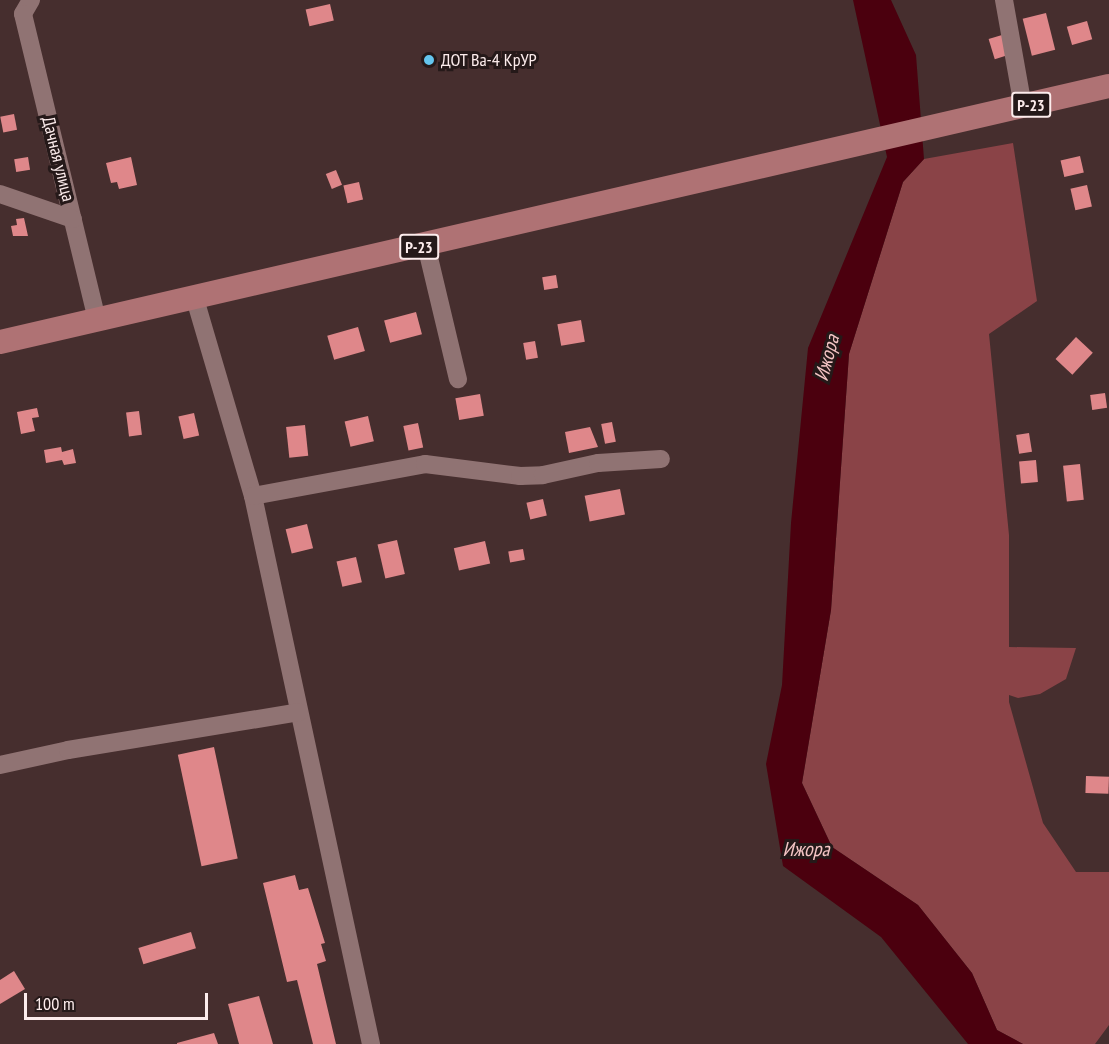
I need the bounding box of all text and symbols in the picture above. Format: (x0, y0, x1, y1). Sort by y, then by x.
place label: ДОТ Ва-4 КрУР (441, 49, 537, 71)
marker: ДОТ Ва-4 КрУР (422, 53, 436, 67)
road number: Р-23 (1010, 92, 1052, 118)
street label: Дачная улица (37, 114, 79, 204)
road number: Р-23 (398, 234, 440, 260)
water label: Ижора (809, 332, 845, 384)
water label: Ижора (783, 837, 829, 861)
scale bar (27, 981, 212, 1019)
text: 100 m (35, 992, 75, 1015)

